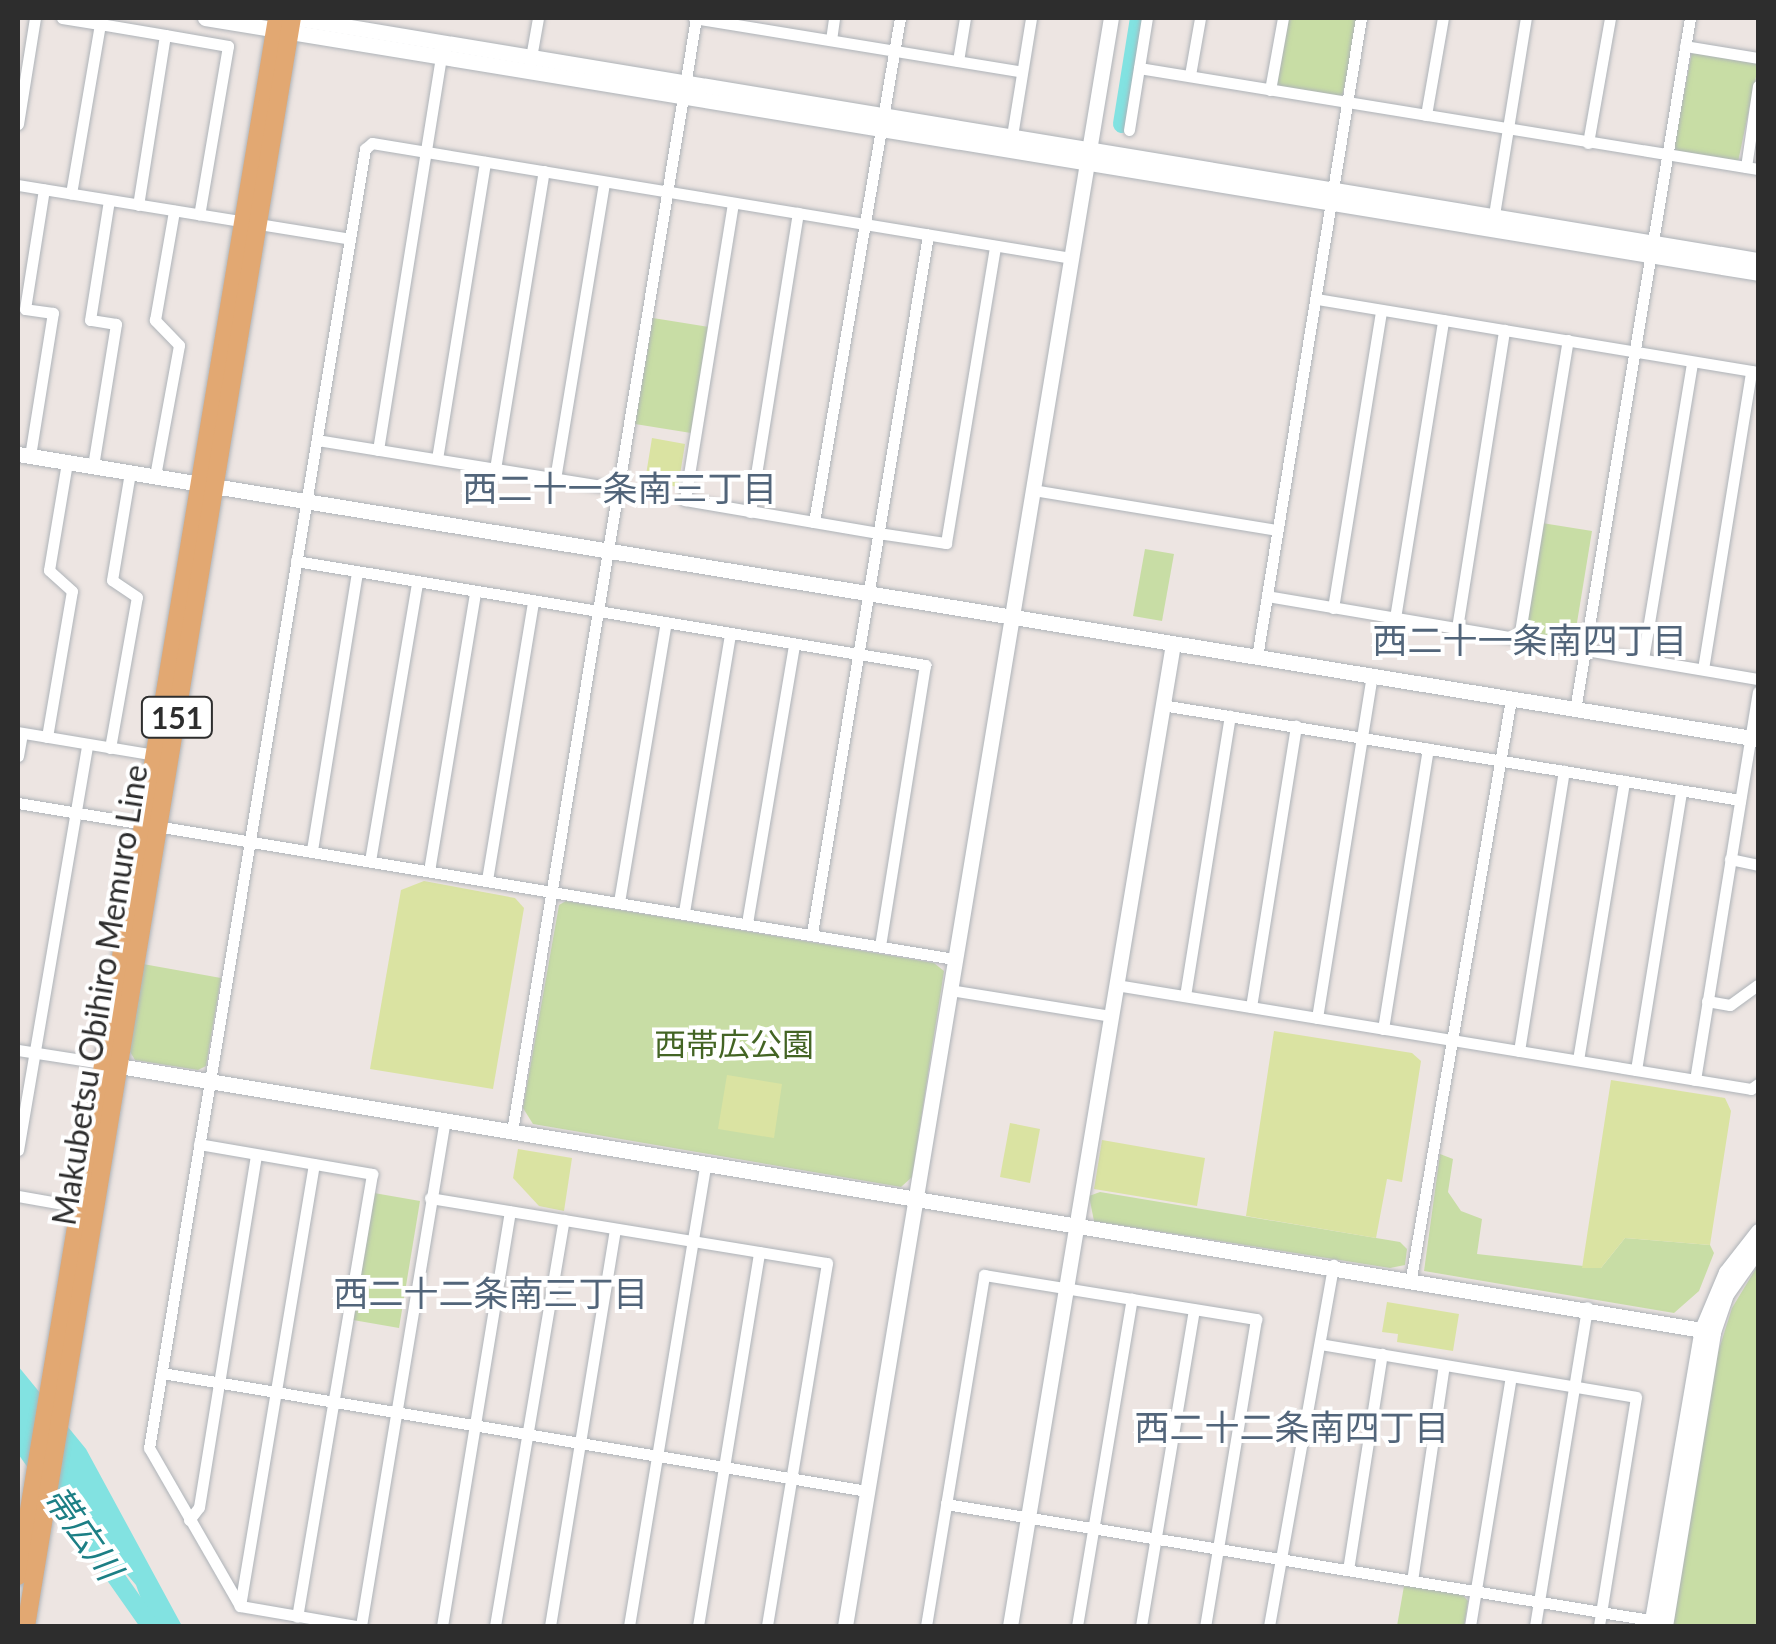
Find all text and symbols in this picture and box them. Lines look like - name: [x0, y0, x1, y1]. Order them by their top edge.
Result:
- district label: 西二十一条南三丁目: [463, 466, 777, 508]
- district label: 西二十一条南四丁目: [1373, 618, 1687, 660]
- road number: 151: [140, 692, 214, 742]
- street label: Makubetsu Obihiro Memuro Line: [45, 762, 155, 1228]
- park label: 西帯広公園: [654, 1025, 814, 1063]
- district label: 西二十二条南三丁目: [334, 1271, 648, 1313]
- district label: 西二十二条南四丁目: [1135, 1405, 1449, 1447]
- water label: 帯広川: [37, 1477, 131, 1587]

